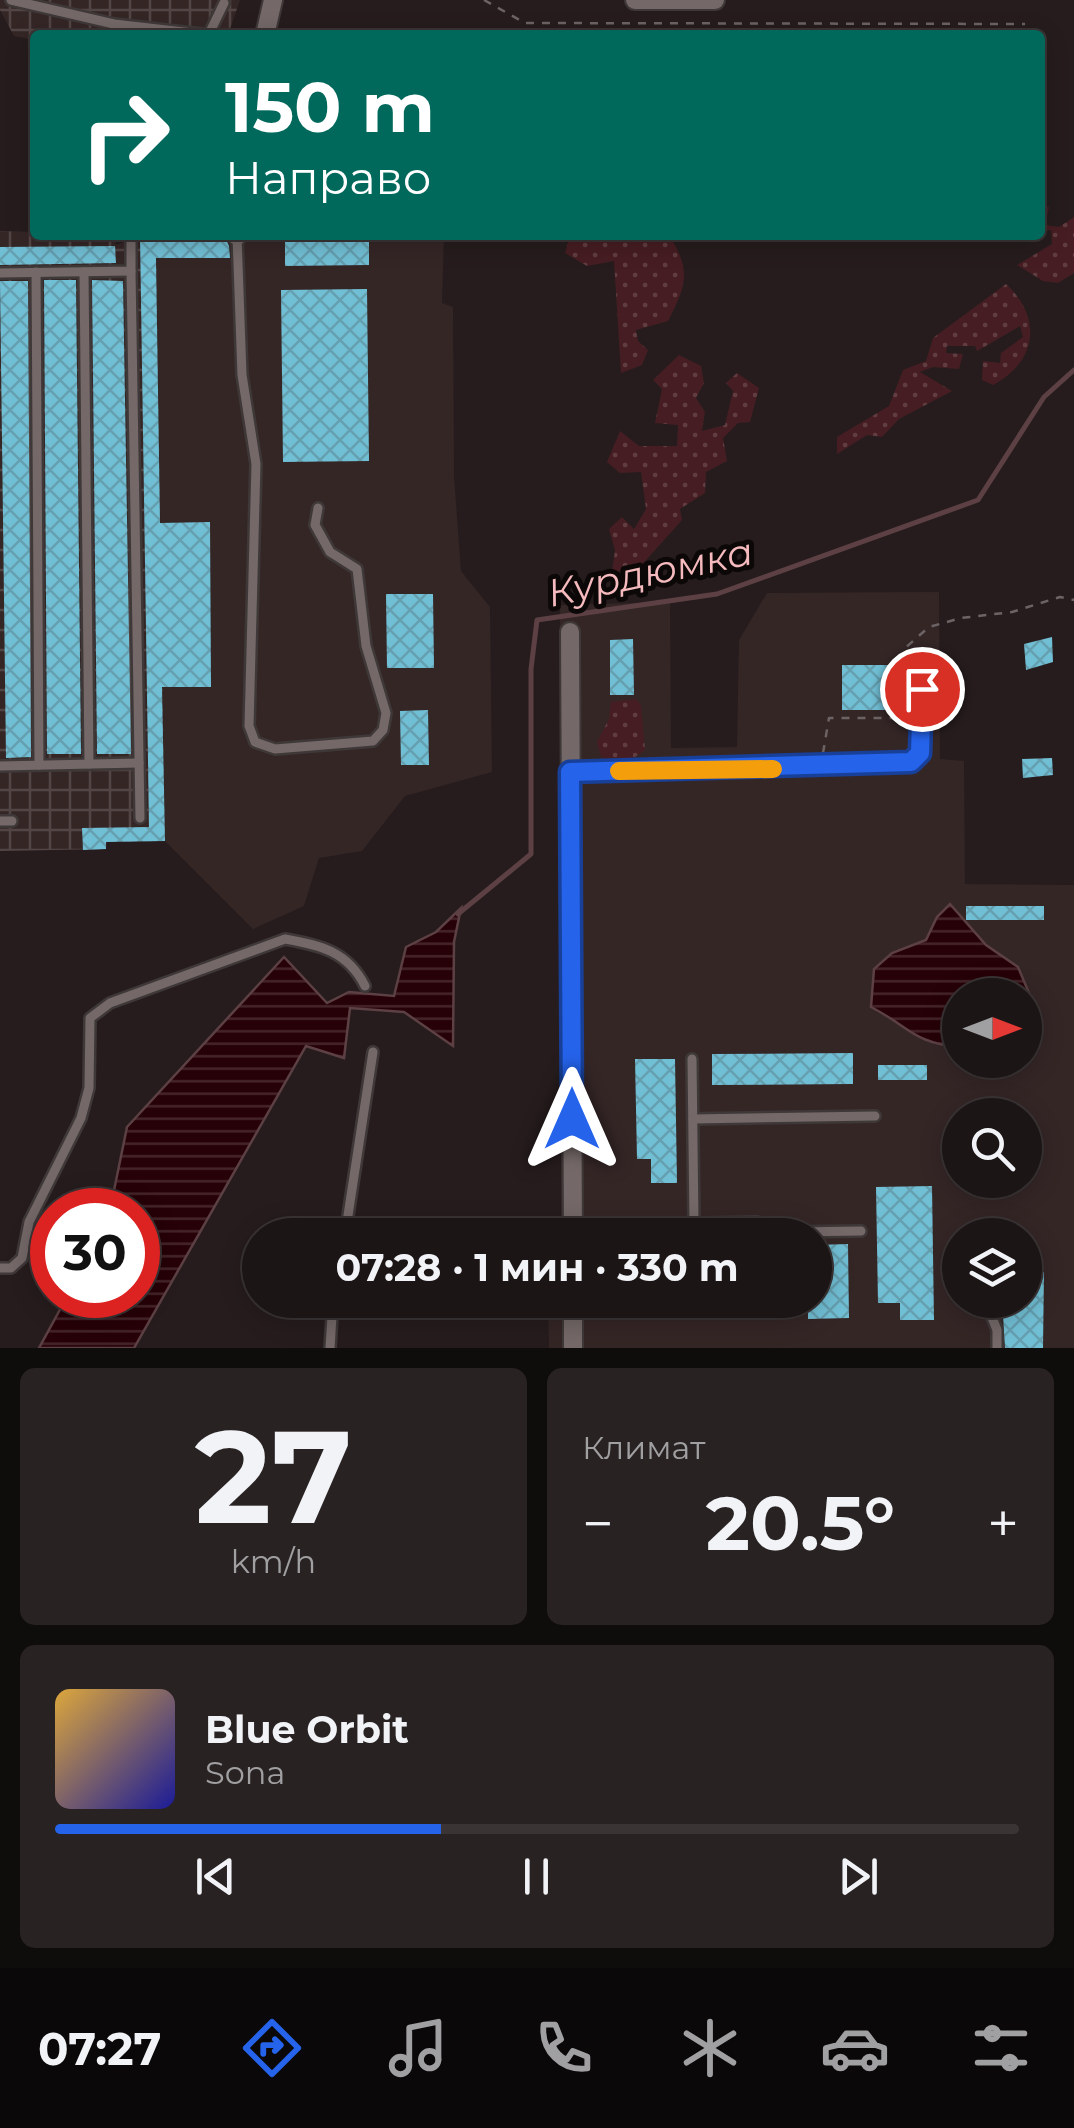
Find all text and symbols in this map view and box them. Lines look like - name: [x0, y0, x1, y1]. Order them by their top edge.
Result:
- text: 150 m: [225, 64, 435, 150]
- icon: right: [60, 70, 190, 200]
- text: Направо: [225, 150, 431, 205]
- water label: Курдюмка: [543, 527, 757, 617]
- pin: [880, 647, 965, 732]
- icon: arrive: [895, 662, 950, 717]
- north arrow: [942, 978, 1042, 1078]
- map controls: [942, 978, 1042, 1318]
- position arrow: [520, 1067, 624, 1171]
- button: search: [942, 1098, 1042, 1198]
- speed limit sign: 30: [30, 1188, 160, 1318]
- button: layers: [942, 1218, 1042, 1318]
- text: 07:28 · 1 мин · 330 m: [335, 1244, 739, 1291]
- text: 27: [195, 1397, 352, 1556]
- text: Климат: [582, 1428, 705, 1467]
- text: 20.5°: [706, 1477, 895, 1569]
- text: −: [582, 1490, 614, 1557]
- text: +: [987, 1490, 1019, 1557]
- text: km/h: [231, 1542, 316, 1581]
- text: Blue Orbit: [205, 1706, 409, 1753]
- text: Sona: [205, 1753, 285, 1792]
- icon: previous: [188, 1849, 243, 1904]
- icon: pause: [509, 1849, 564, 1904]
- icon: next: [831, 1849, 886, 1904]
- icon: directions: [237, 2013, 307, 2083]
- icon: music: [383, 2013, 453, 2083]
- icon: phone: [529, 2013, 599, 2083]
- icon: climate: [675, 2013, 745, 2083]
- icon: car: [820, 2013, 890, 2083]
- icon: filters: [966, 2013, 1036, 2083]
- text: 07:27: [38, 2021, 162, 2076]

